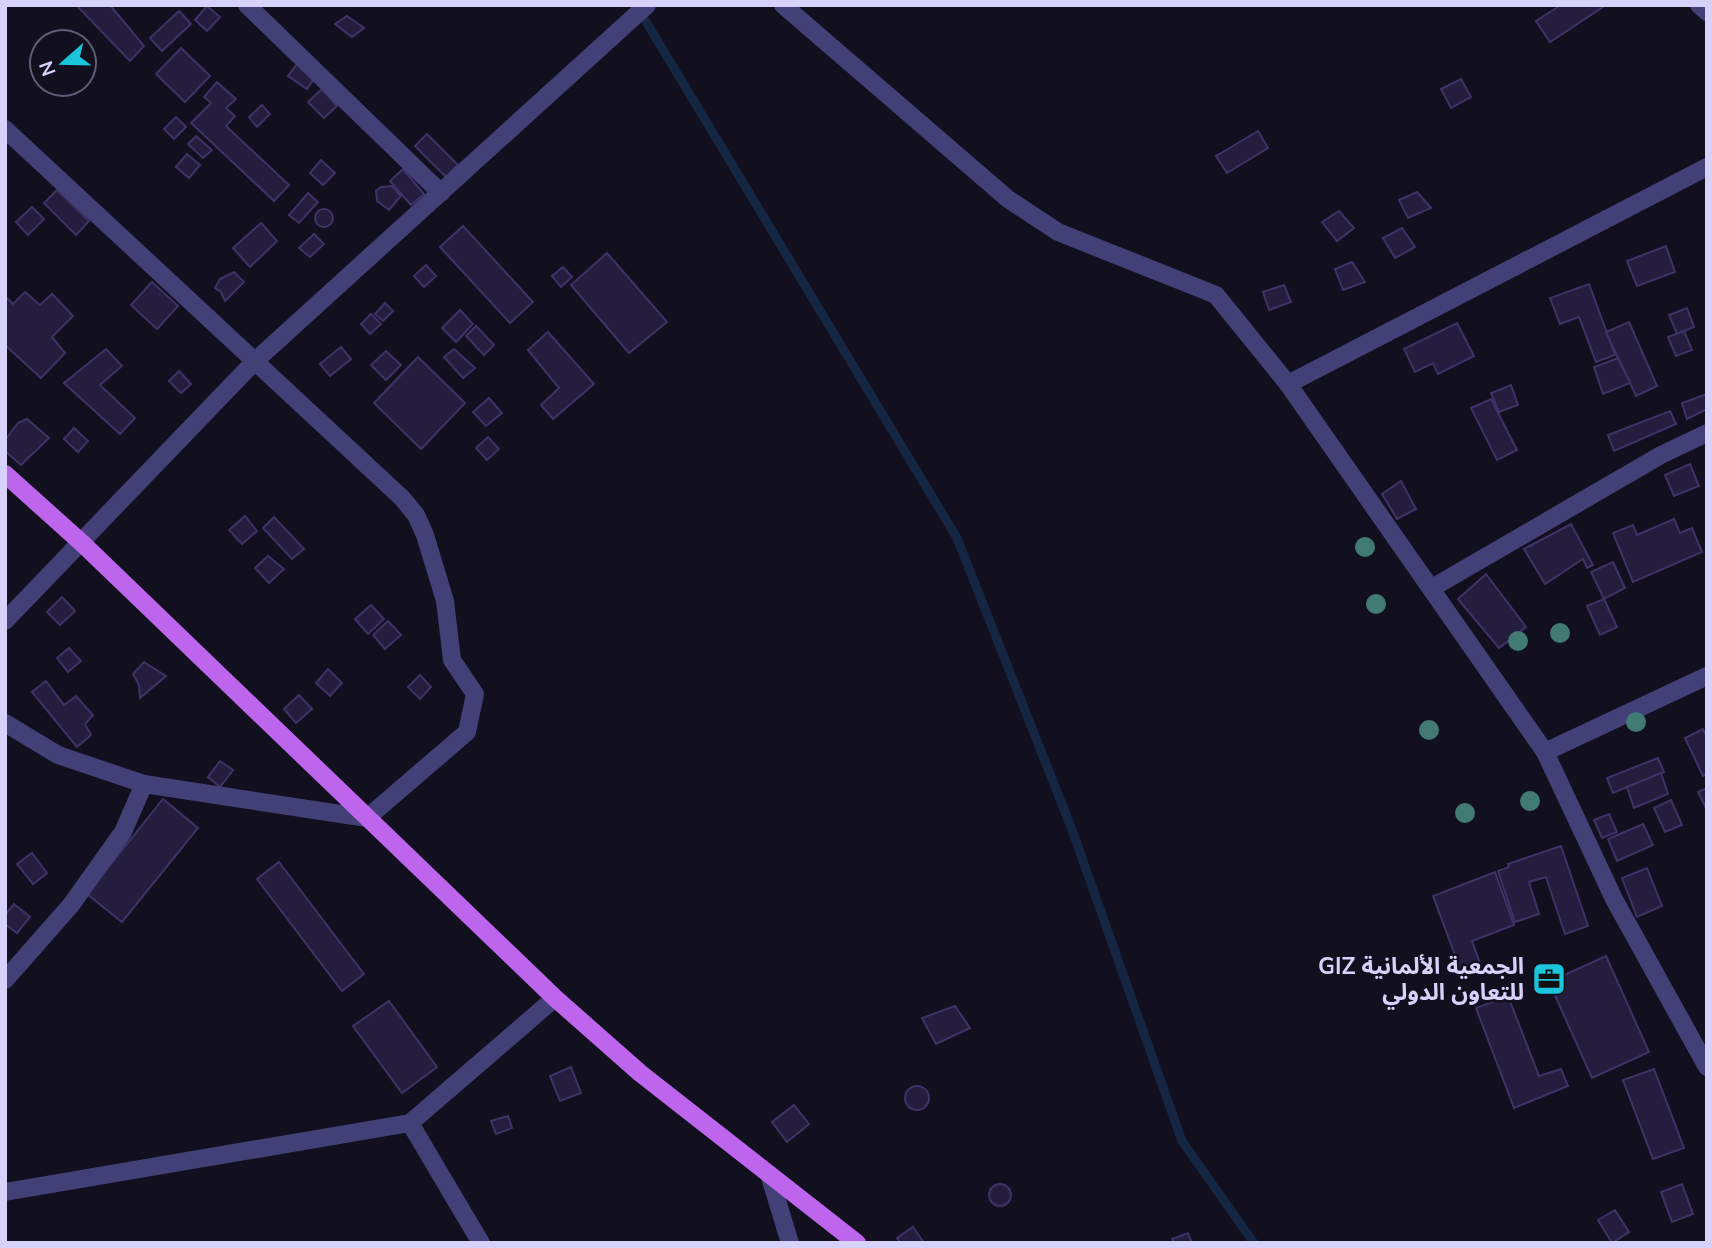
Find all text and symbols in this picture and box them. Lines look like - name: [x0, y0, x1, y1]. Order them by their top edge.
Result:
- north arrow: [28, 28, 98, 98]
- text: N: [33, 57, 63, 80]
- place label: GIZ الجمعية الألمانية للتعاون الدولي: [1318, 951, 1524, 1010]
- office icon: GIZ الجمعية الألمانية للتعاون الدولي: [1530, 960, 1568, 998]

